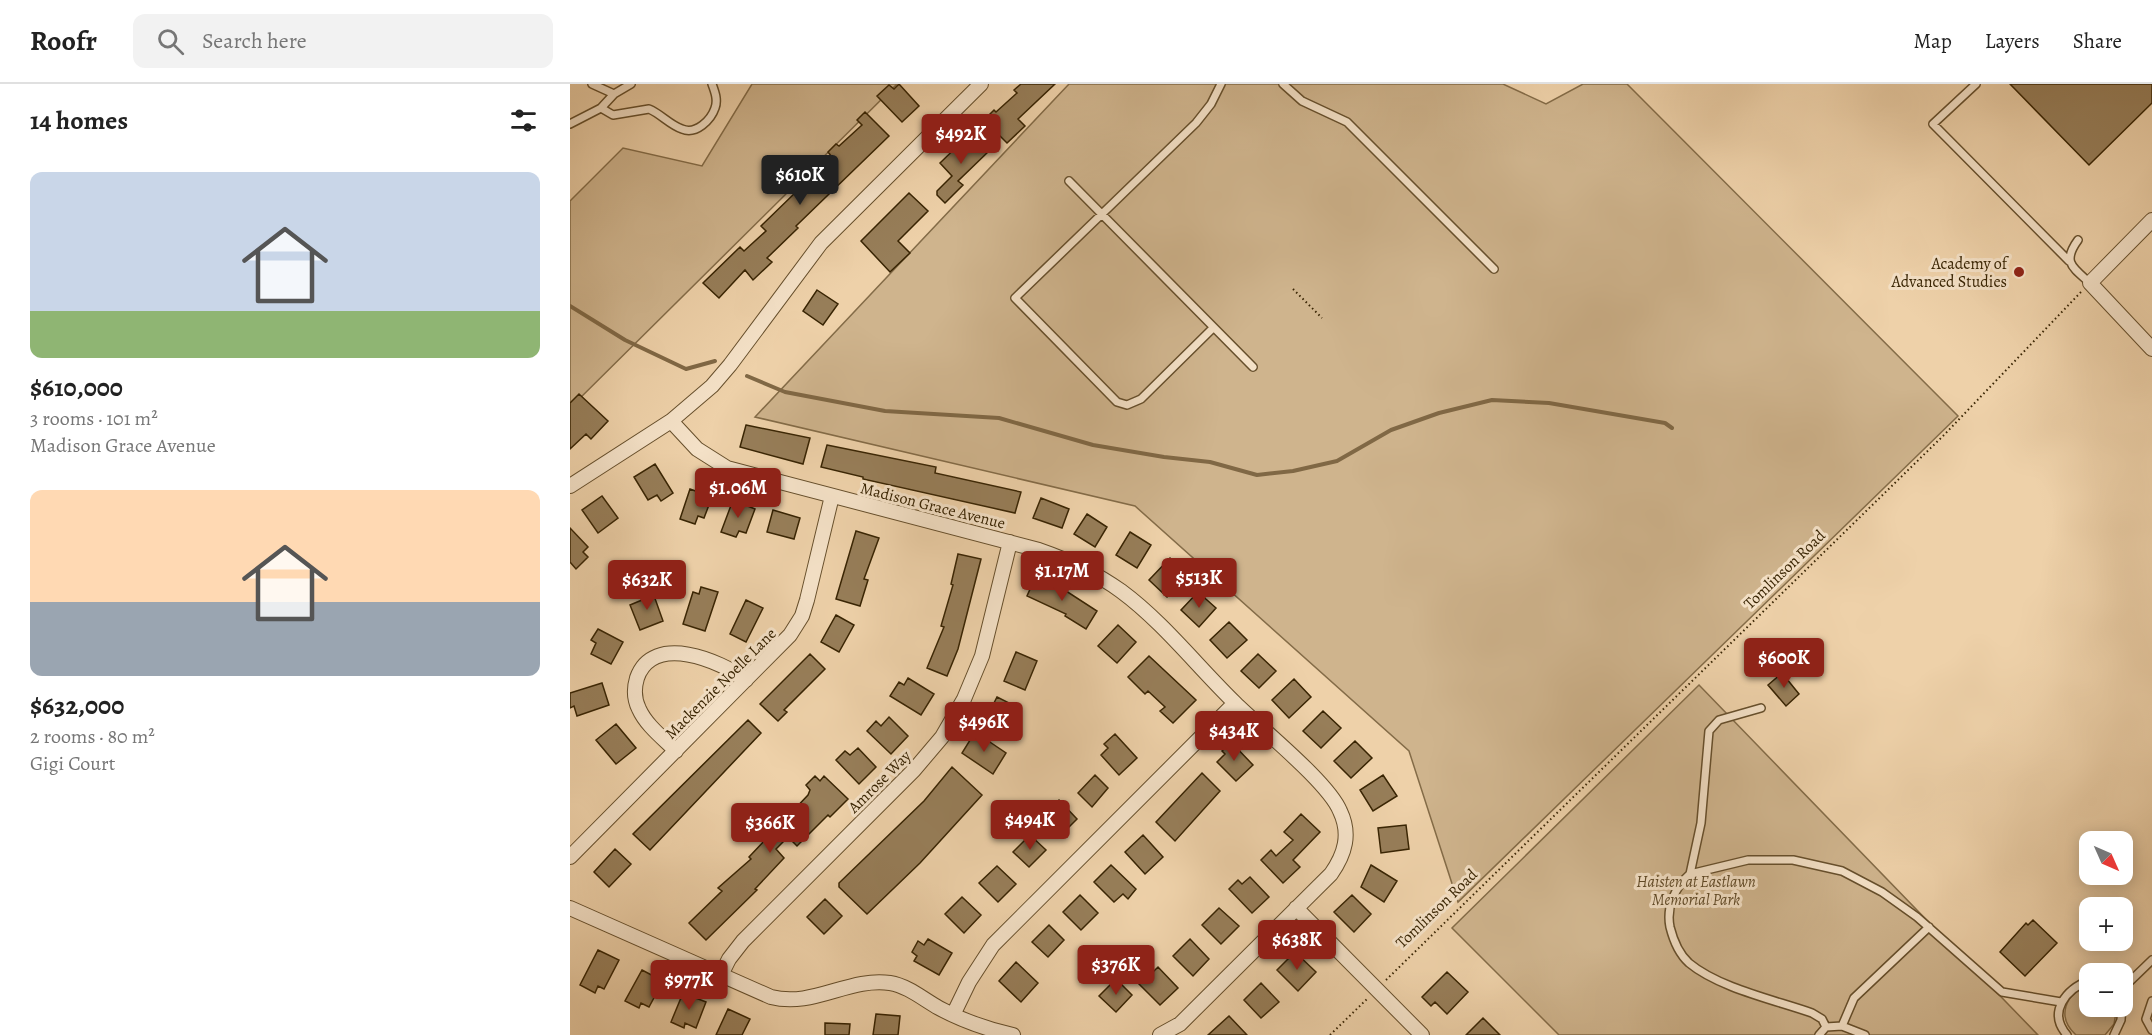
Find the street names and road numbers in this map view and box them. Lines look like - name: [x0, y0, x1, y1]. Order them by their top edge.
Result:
- street label: Madison Grace Avenue: [858, 477, 1008, 535]
- street label: Tomlinson Road: [1739, 525, 1831, 614]
- street label: Mackenzie Noelle Lane: [660, 623, 781, 744]
- street label: Amrose Way: [843, 745, 917, 819]
- street label: Tomlinson Road: [1391, 864, 1483, 953]

